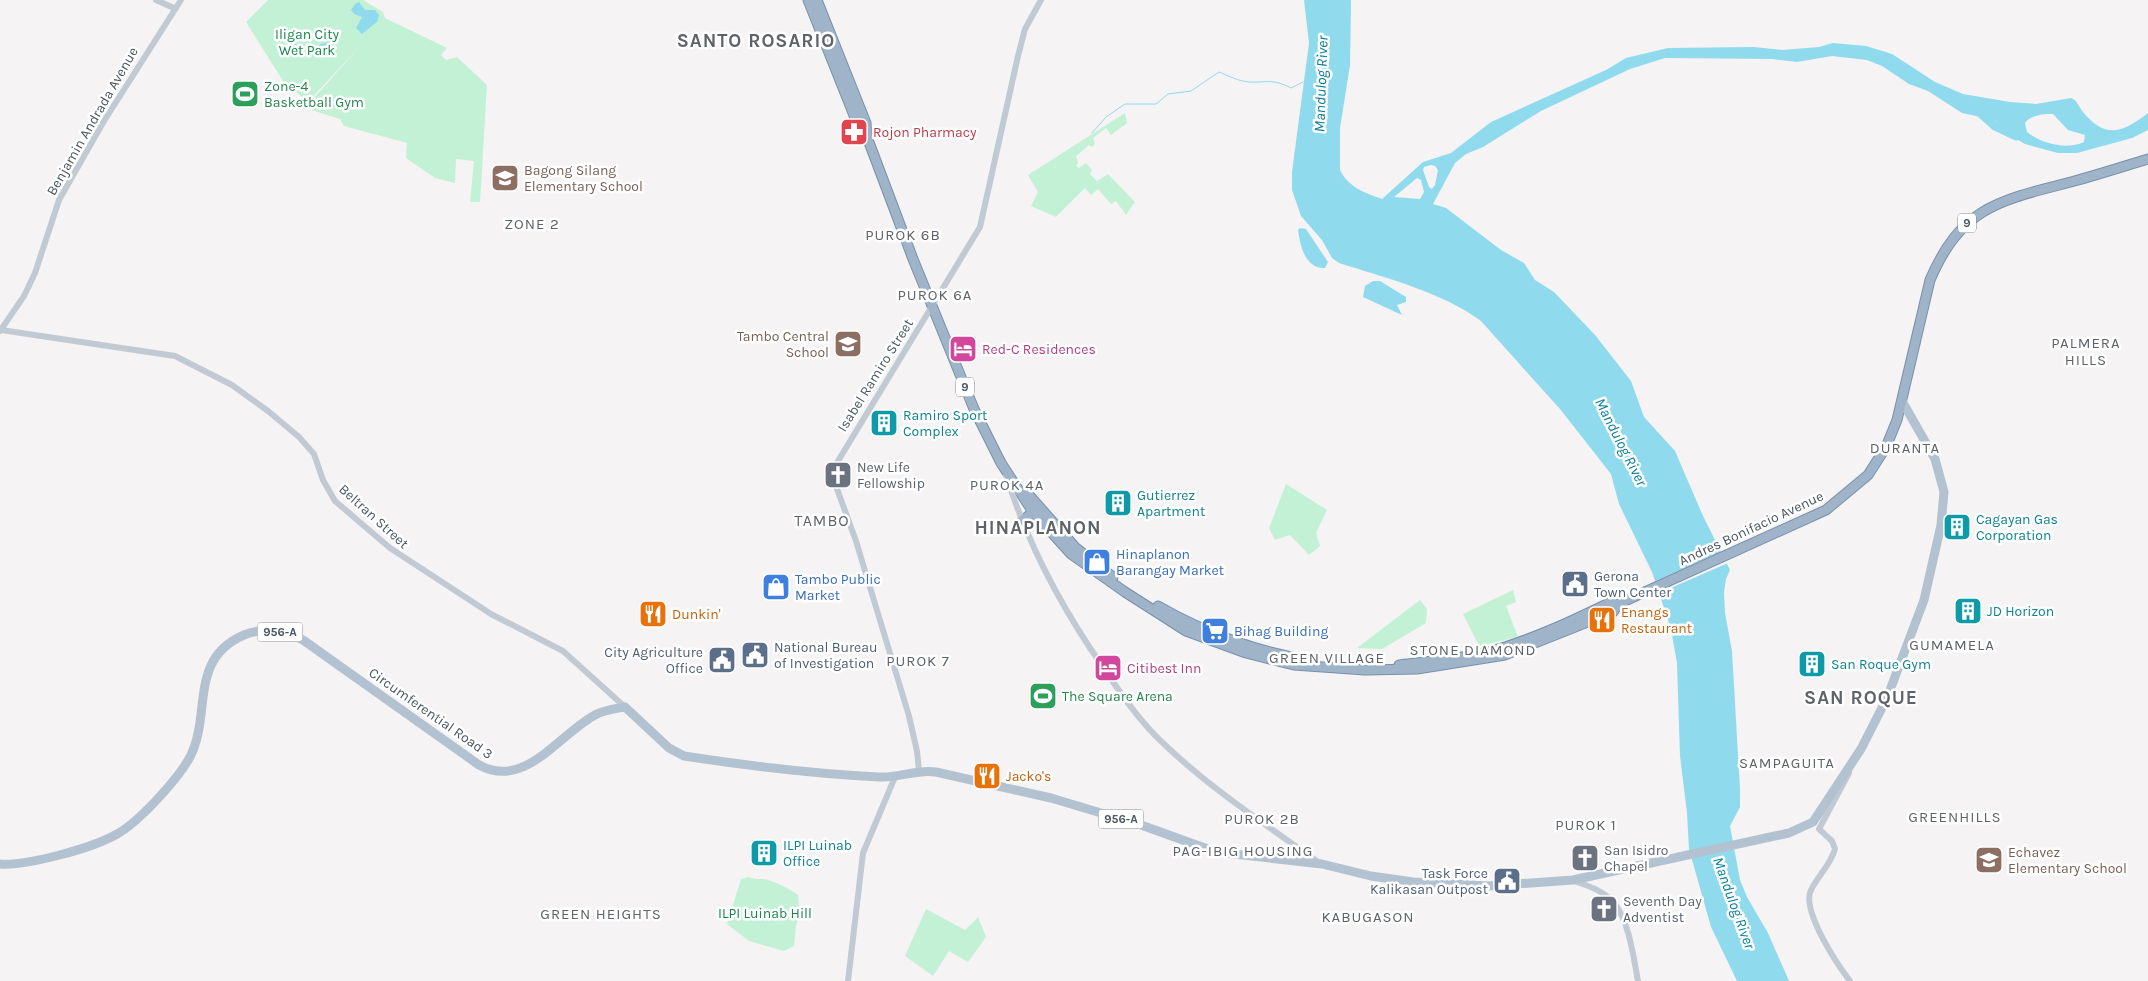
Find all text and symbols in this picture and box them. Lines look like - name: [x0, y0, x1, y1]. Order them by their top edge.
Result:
- park label: Iligan City Wet Park: [275, 26, 339, 59]
- district label: SANTO ROSARIO: [677, 30, 835, 52]
- water label: Mandulog River: [1310, 35, 1332, 133]
- street label: Benjamin Andrada Avenue: [43, 44, 142, 198]
- place label: Zone-4 Basketball Gym: [264, 78, 364, 111]
- sports icon: Zone-4 Basketball Gym: [230, 79, 260, 109]
- pharmacy icon: Rojon Pharmacy: [839, 117, 869, 147]
- place label: Rojon Pharmacy: [873, 124, 977, 141]
- place label: Bagong Silang Elementary School: [524, 162, 643, 195]
- school or university icon: Bagong Silang Elementary School: [490, 163, 520, 193]
- road number: 9: [1958, 214, 1976, 232]
- district label: ZONE 2: [504, 215, 560, 233]
- district label: PUROK 6B: [865, 226, 941, 244]
- district label: PUROK 6A: [898, 286, 972, 304]
- street label: Isabel Ramiro Street: [834, 316, 917, 435]
- place label: Tambo Central School: [737, 328, 829, 361]
- school or university icon: Tambo Central School: [833, 329, 863, 359]
- hotel icon: Red-C Residences: [948, 334, 978, 364]
- district label: PALMERA HILLS: [2051, 334, 2121, 369]
- place label: Red-C Residences: [982, 341, 1096, 358]
- road number: 9: [956, 378, 974, 397]
- water label: Mandulog River: [1591, 395, 1651, 490]
- place label: Ramiro Sport Complex: [903, 407, 987, 440]
- building icon: Ramiro Sport Complex: [869, 408, 899, 438]
- district label: DURANTA: [1870, 439, 1940, 457]
- place label: New Life Fellowship: [857, 459, 925, 492]
- church icon: New Life Fellowship: [823, 460, 853, 490]
- district label: PUROK 4A: [970, 476, 1044, 494]
- street label: Beltran Street: [335, 481, 412, 552]
- place label: Gutierrez Apartment: [1137, 487, 1205, 520]
- street label: Andres Bonifacio Avenue: [1676, 487, 1826, 569]
- building icon: Gutierrez Apartment: [1103, 488, 1133, 518]
- district label: TAMBO: [794, 511, 850, 530]
- place label: Cagayan Gas Corporation: [1976, 511, 2058, 544]
- building icon: Cagayan Gas Corporation: [1942, 512, 1972, 542]
- district label: HINAPLANON: [974, 517, 1102, 539]
- place label: Hinaplanon Barangay Market: [1116, 546, 1224, 579]
- shop icon: Hinaplanon Barangay Market: [1082, 547, 1112, 577]
- place label: Gerona Town Center: [1594, 568, 1672, 601]
- public building icon: Gerona Town Center: [1560, 569, 1590, 599]
- place label: Tambo Public Market: [795, 571, 881, 604]
- shop icon: Tambo Public Market: [761, 572, 791, 602]
- building icon: JD Horizon: [1953, 596, 1983, 626]
- restaurant icon: Dunkin': [638, 599, 668, 629]
- place label: JD Horizon: [1987, 603, 2054, 620]
- place label: Enangs Restaurant: [1621, 604, 1692, 637]
- restaurant icon: Enangs Restaurant: [1587, 605, 1617, 635]
- place label: Dunkin': [672, 606, 721, 623]
- supermarket icon: Bihag Building: [1200, 616, 1230, 646]
- road number: 956-A: [258, 622, 302, 642]
- place label: Bihag Building: [1234, 623, 1328, 640]
- district label: GUMAMELA: [1909, 636, 1995, 654]
- place label: National Bureau of Investigation: [774, 639, 877, 672]
- public building icon: National Bureau of Investigation: [740, 640, 770, 670]
- district label: STONE DIAMOND: [1410, 641, 1536, 659]
- place label: City Agriculture Office: [604, 644, 703, 677]
- public building icon: City Agriculture Office: [707, 645, 737, 675]
- district label: GREEN VILLAGE: [1269, 649, 1385, 667]
- building icon: San Roque Gym: [1797, 649, 1827, 679]
- district label: PUROK 7: [886, 652, 950, 670]
- hotel icon: Citibest Inn: [1093, 653, 1123, 683]
- place label: San Roque Gym: [1831, 656, 1931, 673]
- place label: Citibest Inn: [1127, 660, 1201, 677]
- street label: Circumferential Road 3: [365, 664, 496, 763]
- sports icon: The Square Arena: [1028, 681, 1058, 711]
- district label: SAN ROQUE: [1804, 687, 1918, 709]
- place label: The Square Arena: [1062, 688, 1173, 705]
- district label: SAMPAGUITA: [1739, 754, 1835, 772]
- restaurant icon: Jacko's: [972, 761, 1002, 791]
- place label: Jacko's: [1006, 768, 1051, 785]
- district label: GREENHILLS: [1908, 808, 2002, 826]
- road number: 956-A: [1098, 810, 1144, 829]
- district label: PUROK 2B: [1224, 810, 1300, 828]
- district label: PUROK 1: [1555, 816, 1617, 834]
- place label: ILPI Luinab Office: [783, 837, 852, 870]
- building icon: ILPI Luinab Office: [749, 838, 779, 868]
- district label: PAG-IBIG HOUSING: [1173, 842, 1313, 860]
- place label: San Isidro Chapel: [1604, 842, 1668, 875]
- church icon: San Isidro Chapel: [1570, 843, 1600, 873]
- place label: Echavez Elementary School: [2008, 844, 2127, 877]
- school or university icon: Echavez Elementary School: [1974, 845, 2004, 875]
- water label: Mandulog River: [1709, 855, 1759, 952]
- place label: Task Force Kalikasan Outpost: [1370, 865, 1488, 898]
- public building icon: Task Force Kalikasan Outpost: [1492, 866, 1522, 896]
- place label: Seventh Day Adventist: [1623, 893, 1702, 926]
- church icon: Seventh Day Adventist: [1589, 894, 1619, 924]
- district label: GREEN HEIGHTS: [540, 905, 662, 923]
- park label: ILPI Luinab Hill: [718, 905, 812, 922]
- district label: KABUGASON: [1321, 908, 1415, 926]

